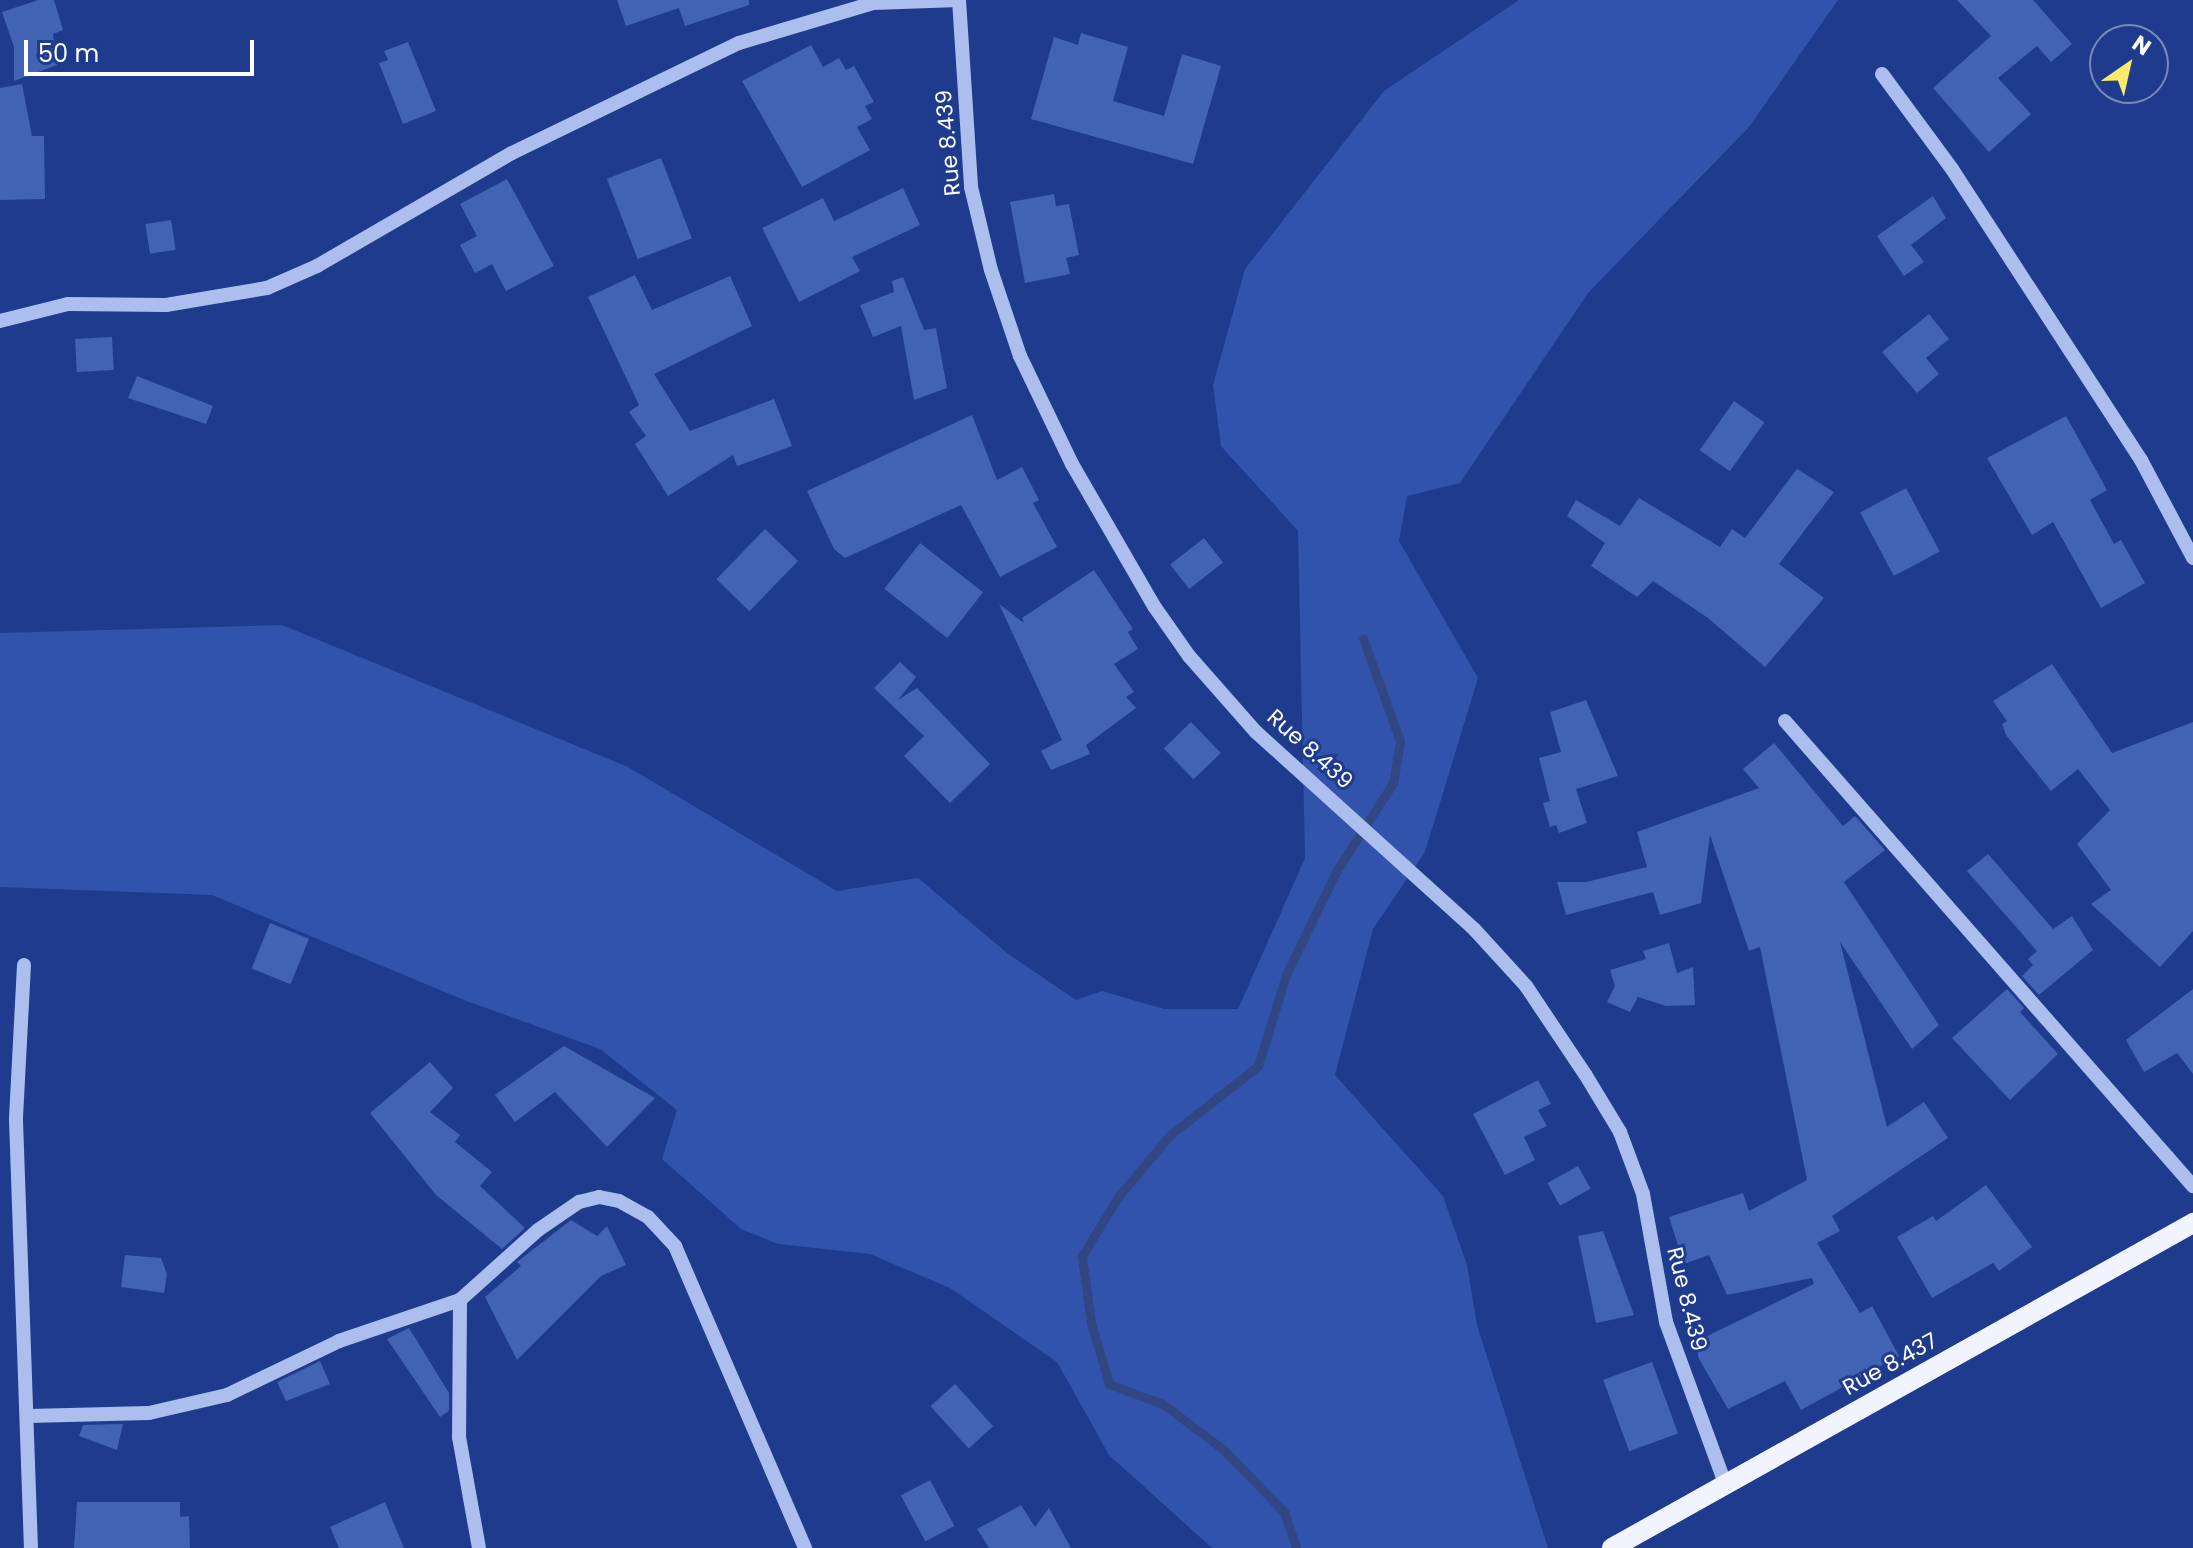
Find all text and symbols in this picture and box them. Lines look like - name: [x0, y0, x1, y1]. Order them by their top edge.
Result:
- scale bar: [28, 24, 258, 74]
- north arrow: [2089, 24, 2169, 104]
- text: N: [2126, 28, 2157, 63]
- text: 50 m: [38, 37, 99, 70]
- street label: Rue 8.439: [930, 89, 966, 197]
- street label: Rue 8.439: [1262, 704, 1358, 794]
- street label: Rue 8.439: [1661, 1244, 1713, 1354]
- street label: Rue 8.437: [1838, 1327, 1942, 1401]

